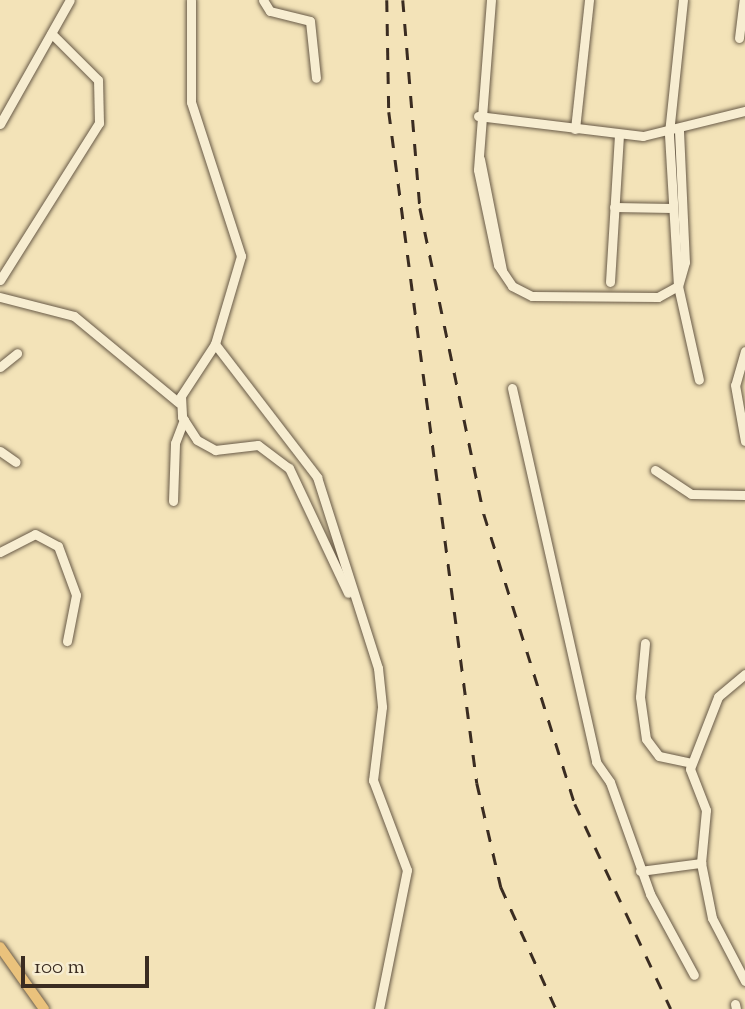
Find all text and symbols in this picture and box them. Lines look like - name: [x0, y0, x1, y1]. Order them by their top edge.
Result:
- scale bar: [24, 942, 152, 986]
- text: 100 m: [34, 953, 85, 983]

